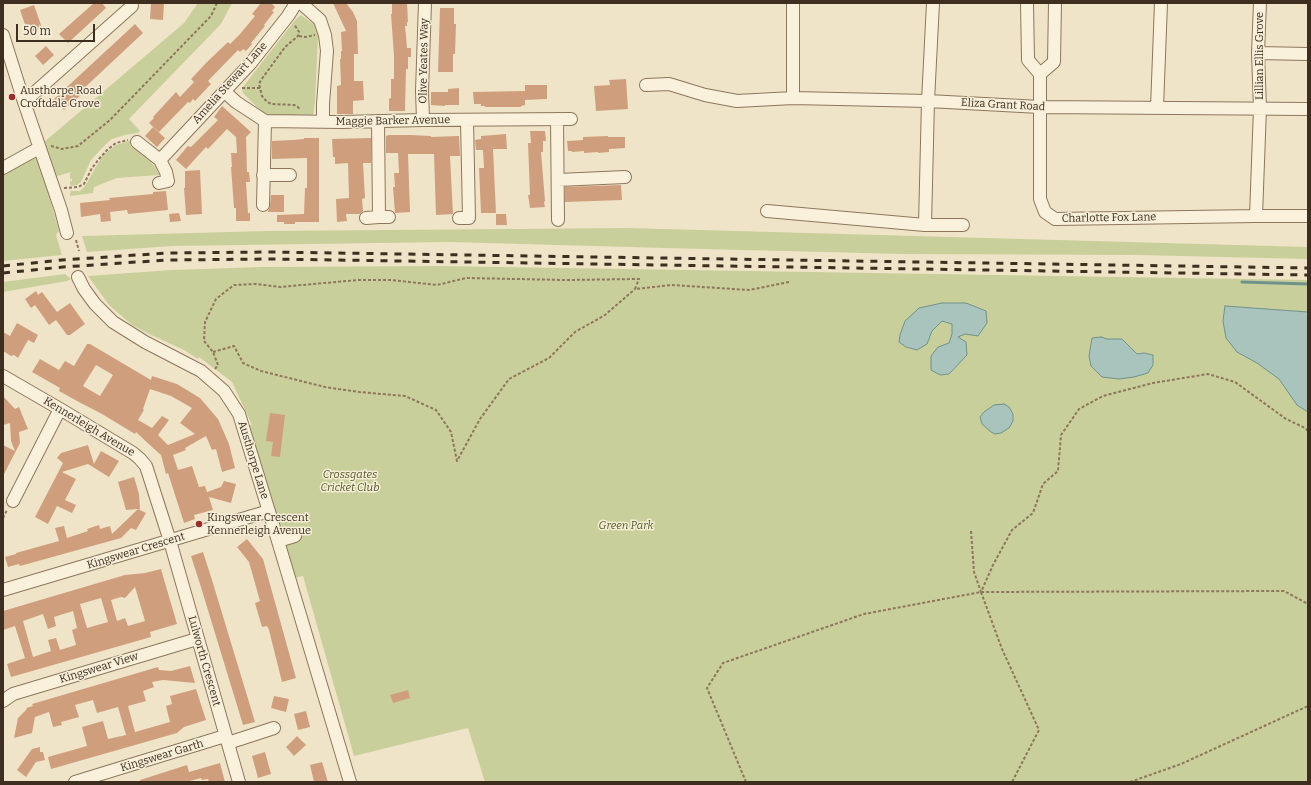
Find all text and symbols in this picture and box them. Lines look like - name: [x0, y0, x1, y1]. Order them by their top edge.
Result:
- street label: Lillian Ellis Grove: [1253, 12, 1267, 100]
- scale bar: [18, 16, 97, 42]
- street label: Olive Yeates Way: [417, 18, 431, 104]
- text: 50 m: [23, 24, 51, 38]
- street label: Amelia Stewart Lane: [190, 39, 270, 127]
- place label: Austhorpe Road Croftdale Grove: [20, 84, 102, 110]
- marker: Austhorpe Road Croftdale Grove: [7, 92, 17, 102]
- street label: Eliza Grant Road: [960, 96, 1046, 114]
- street label: Maggie Barker Avenue: [336, 113, 450, 129]
- street label: Charlotte Fox Lane: [1062, 211, 1156, 225]
- street label: Kennerleigh Avenue: [41, 395, 137, 459]
- street label: Austhorpe Lane: [235, 419, 271, 501]
- park label: Crossgates Cricket Club: [321, 468, 379, 494]
- place label: Kingswear Crescent Kennerleigh Avenue: [207, 511, 311, 537]
- marker: Kingswear Crescent Kennerleigh Avenue: [194, 519, 204, 529]
- park label: Green Park: [599, 519, 653, 533]
- street label: Kingswear Crescent: [85, 530, 187, 572]
- street label: Lulworth Crescent: [185, 614, 223, 708]
- street label: Kingswear View: [58, 650, 140, 686]
- street label: Kingswear Garth: [119, 737, 205, 775]

